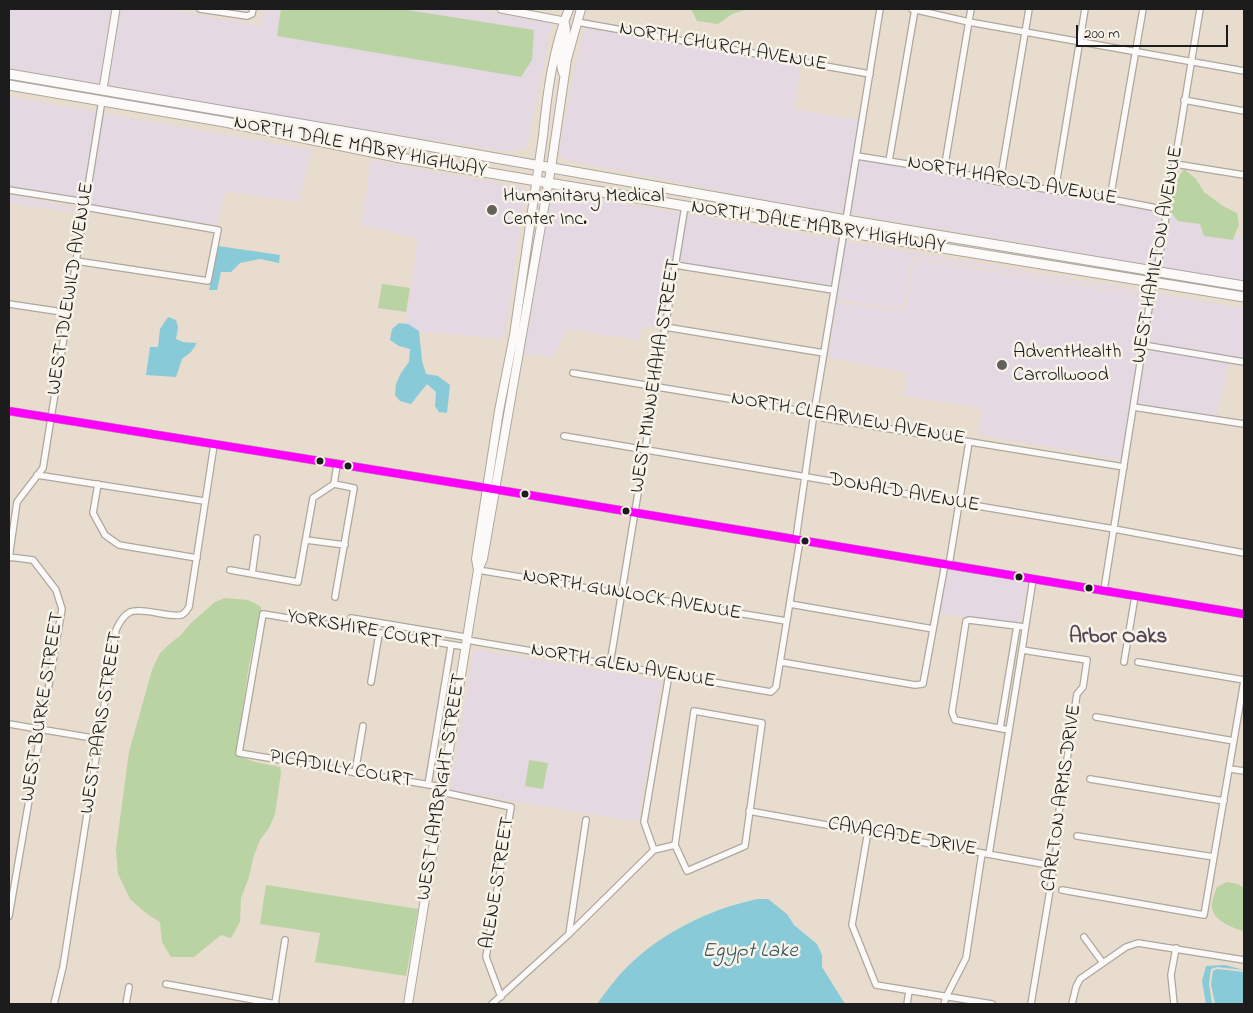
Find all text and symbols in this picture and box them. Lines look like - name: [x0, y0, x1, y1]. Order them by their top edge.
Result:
- scale bar: [1078, 15, 1230, 47]
- street label: NORTH CHURCH AVENUE: [617, 18, 829, 78]
- text: 200 m: [1084, 23, 1120, 45]
- street label: NORTH DALE MABRY HIGHWAY: [232, 112, 488, 184]
- street label: WEST HAMILTON AVENUE: [1128, 144, 1190, 366]
- street label: NORTH HAROLD AVENUE: [905, 152, 1119, 212]
- street label: WEST IDLEWILD AVENUE: [43, 181, 101, 397]
- place label: Humanitary Medical Center Inc.: [503, 186, 665, 233]
- street label: NORTH DALE MABRY HIGHWAY: [689, 196, 947, 260]
- marker: Humanitary Medical Center Inc.: [485, 203, 499, 217]
- street label: WEST MINNEHAHA STREET: [627, 257, 687, 495]
- place label: AdventHealth Carrollwood: [1013, 342, 1121, 389]
- marker: AdventHealth Carrollwood: [995, 358, 1009, 372]
- street label: NORTH CLEARVIEW AVENUE: [729, 388, 967, 452]
- unlabelled marker: [315, 456, 325, 466]
- unlabelled marker: [343, 461, 353, 471]
- street label: DONALD AVENUE: [827, 469, 981, 519]
- unlabelled marker: [520, 489, 530, 499]
- unlabelled marker: [621, 506, 631, 516]
- unlabelled marker: [800, 536, 810, 546]
- street label: NORTH GUNLOCK AVENUE: [521, 565, 743, 627]
- unlabelled marker: [1014, 572, 1024, 582]
- unlabelled marker: [1084, 583, 1094, 593]
- street label: YORKSHIRE COURT: [285, 606, 443, 656]
- street label: WEST BURKE STREET: [17, 610, 71, 804]
- district label: Arbor Oaks: [1069, 626, 1167, 652]
- street label: WEST PARIS STREET: [77, 630, 129, 816]
- street label: NORTH GLEN AVENUE: [529, 639, 717, 695]
- street label: WEST LAMBRIGHT STREET: [413, 672, 473, 902]
- street label: CARLTON ARMS DRIVE: [1038, 703, 1088, 893]
- street label: PICADILLY COURT: [267, 746, 415, 794]
- street label: CAVACADE DRIVE: [826, 813, 978, 863]
- street label: ALENE STREET: [477, 815, 521, 951]
- water label: Egypt Lake: [702, 940, 798, 966]

